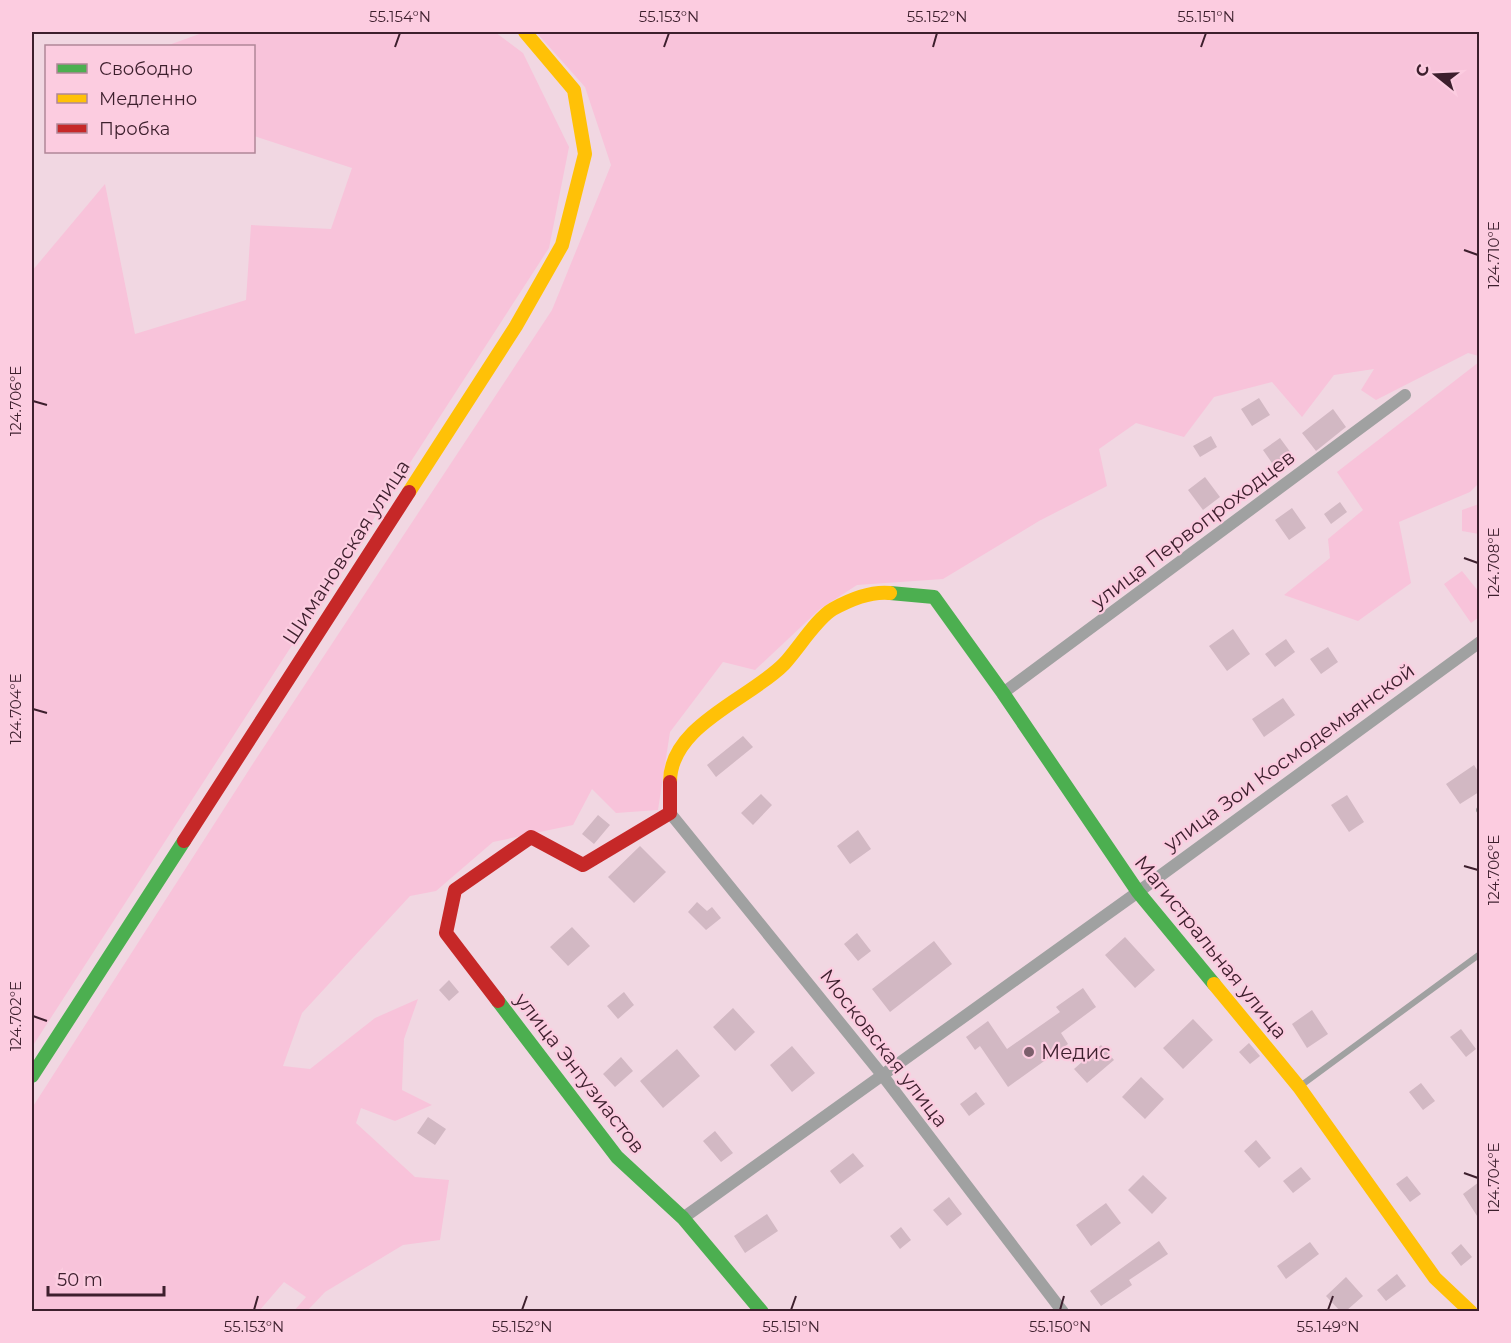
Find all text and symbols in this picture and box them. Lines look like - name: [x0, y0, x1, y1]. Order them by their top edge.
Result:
- text: 55.154°N: [369, 7, 431, 26]
- text: 55.153°N: [639, 7, 699, 26]
- text: 55.152°N: [907, 7, 967, 26]
- text: 55.151°N: [1177, 7, 1235, 26]
- legend: [45, 45, 255, 153]
- north arrow: [1406, 45, 1466, 105]
- text: Свободно: [99, 58, 193, 80]
- text: С: [1411, 62, 1433, 79]
- text: Медленно: [99, 88, 197, 110]
- text: Пробка: [99, 118, 170, 140]
- text: 124.710°E: [1484, 221, 1503, 289]
- text: 124.706°E: [6, 366, 25, 436]
- street label: улица Первопроходцев: [1086, 445, 1300, 614]
- street label: Шимановская улица: [277, 455, 415, 649]
- text: 124.708°E: [1484, 527, 1503, 599]
- street label: улица Зои Космодемьянской: [1158, 658, 1419, 857]
- text: 124.704°E: [6, 673, 25, 745]
- text: 124.706°E: [1484, 835, 1503, 905]
- street label: Магистральная улица: [1130, 851, 1292, 1043]
- street label: Московская улица: [815, 964, 953, 1132]
- text: 124.702°E: [6, 981, 25, 1051]
- street label: улица Энтузиастов: [509, 987, 650, 1158]
- place label: Медис: [1041, 1040, 1110, 1064]
- marker: Медис: [1022, 1045, 1036, 1059]
- text: 124.704°E: [1484, 1142, 1503, 1214]
- scale bar: [48, 1259, 164, 1297]
- text: 50 m: [57, 1269, 103, 1291]
- text: 55.153°N: [224, 1317, 284, 1336]
- text: 55.152°N: [492, 1317, 552, 1336]
- text: 55.151°N: [762, 1317, 820, 1336]
- text: 55.150°N: [1029, 1317, 1091, 1336]
- text: 55.149°N: [1297, 1317, 1359, 1336]

